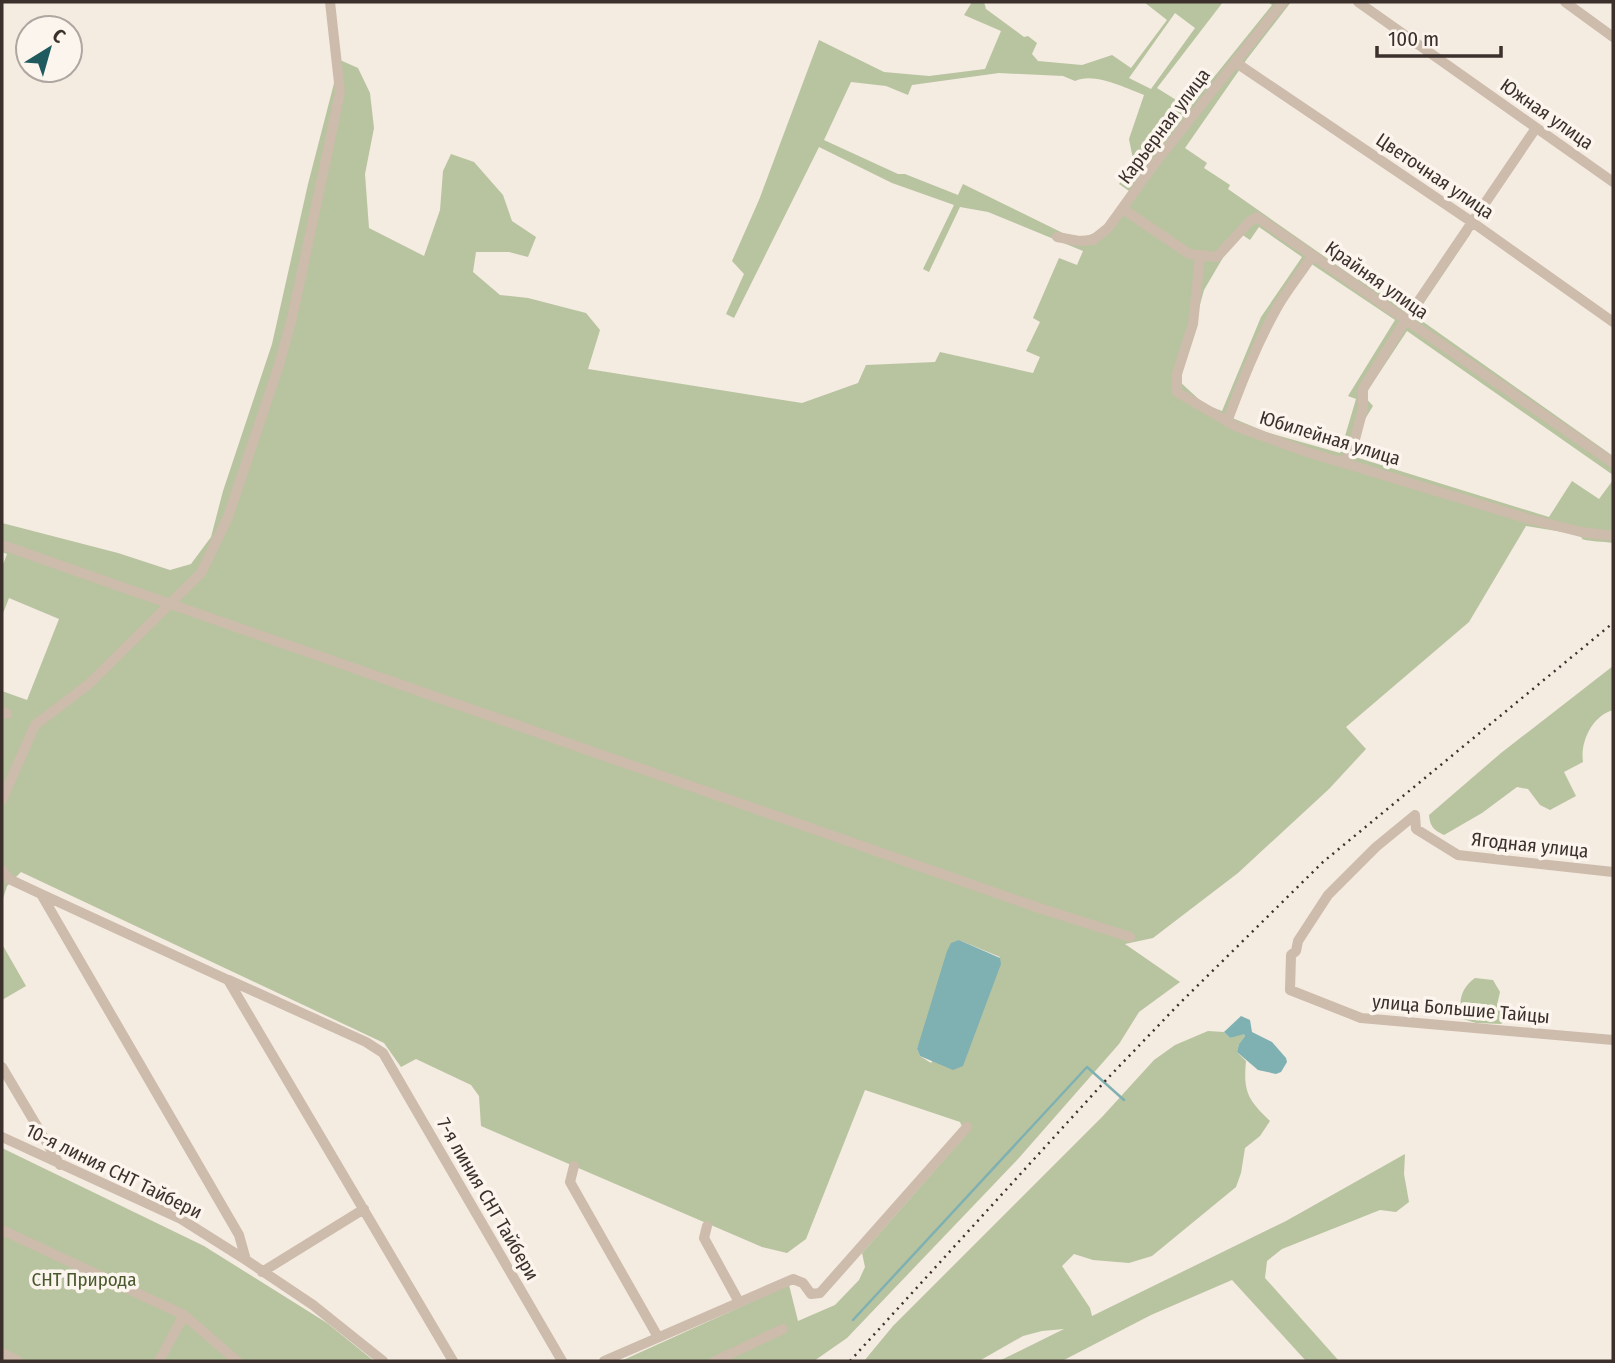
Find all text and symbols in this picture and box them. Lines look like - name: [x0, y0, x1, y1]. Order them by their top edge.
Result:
- north arrow: [14, 14, 84, 84]
- scale bar: [1377, 14, 1501, 58]
- text: С: [48, 24, 70, 48]
- text: 100 m: [1388, 26, 1439, 52]
- street label: Карьерная улица: [1113, 64, 1215, 188]
- street label: Южная улица: [1496, 73, 1598, 155]
- street label: Цветочная улица: [1372, 128, 1498, 224]
- street label: Крайняя улица: [1321, 236, 1433, 324]
- street label: Юбилейная улица: [1257, 406, 1403, 470]
- street label: Ягодная улица: [1470, 827, 1590, 863]
- street label: улица Большие Тайцы: [1371, 990, 1551, 1028]
- street label: 7-я линия СНТ Тайбери: [432, 1114, 544, 1284]
- street label: 10-я линия СНТ Тайбери: [22, 1118, 206, 1224]
- park label: СНТ Природа: [32, 1268, 137, 1291]

